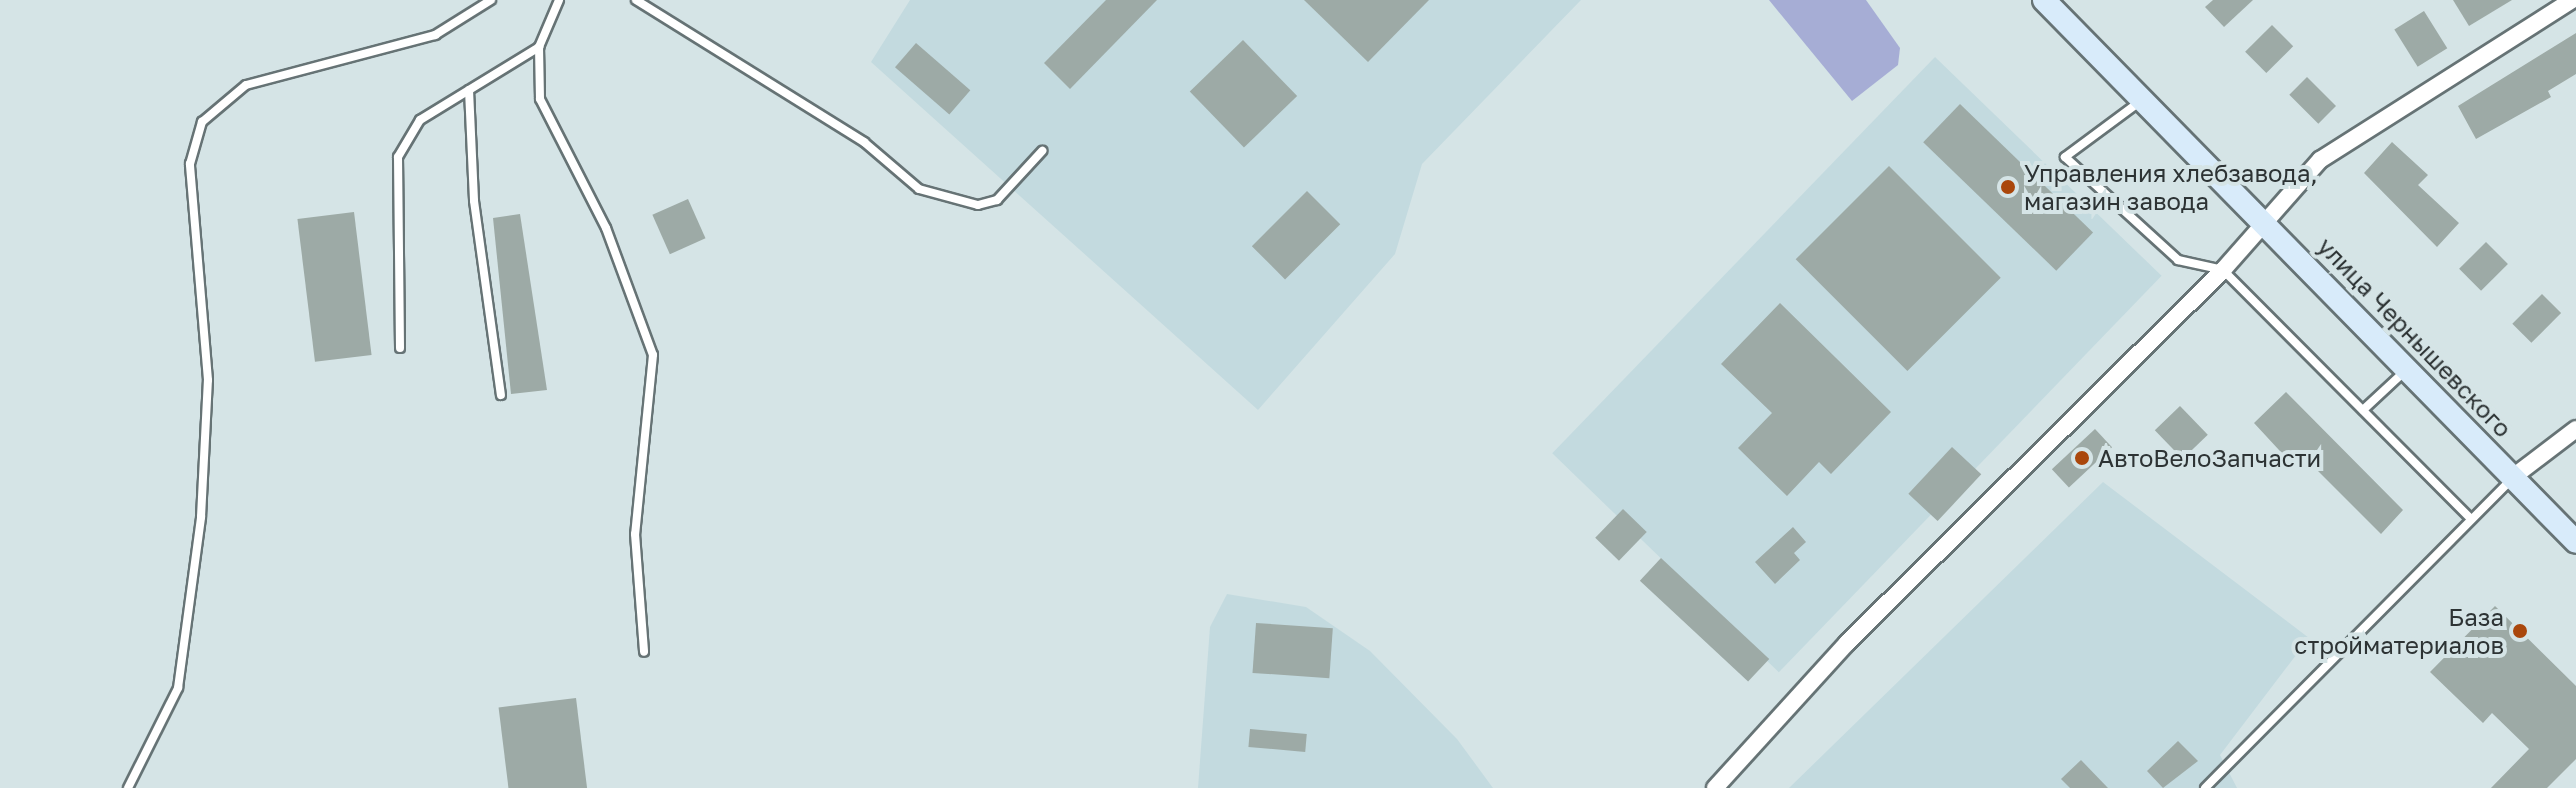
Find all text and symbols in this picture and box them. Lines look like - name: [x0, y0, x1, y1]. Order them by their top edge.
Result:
- place label: Управления хлебзавода, магазин завода: [2024, 159, 2318, 215]
- marker: Управления хлебзавода, магазин завода: [1999, 178, 2017, 196]
- street label: улица Чернышевского: [2312, 231, 2518, 443]
- place label: АвтоВелоЗапчасти: [2098, 444, 2321, 472]
- marker: АвтоВелоЗапчасти: [2073, 449, 2091, 467]
- place label: База стройматериалов: [2294, 603, 2504, 659]
- marker: База стройматериалов: [2511, 622, 2529, 640]

